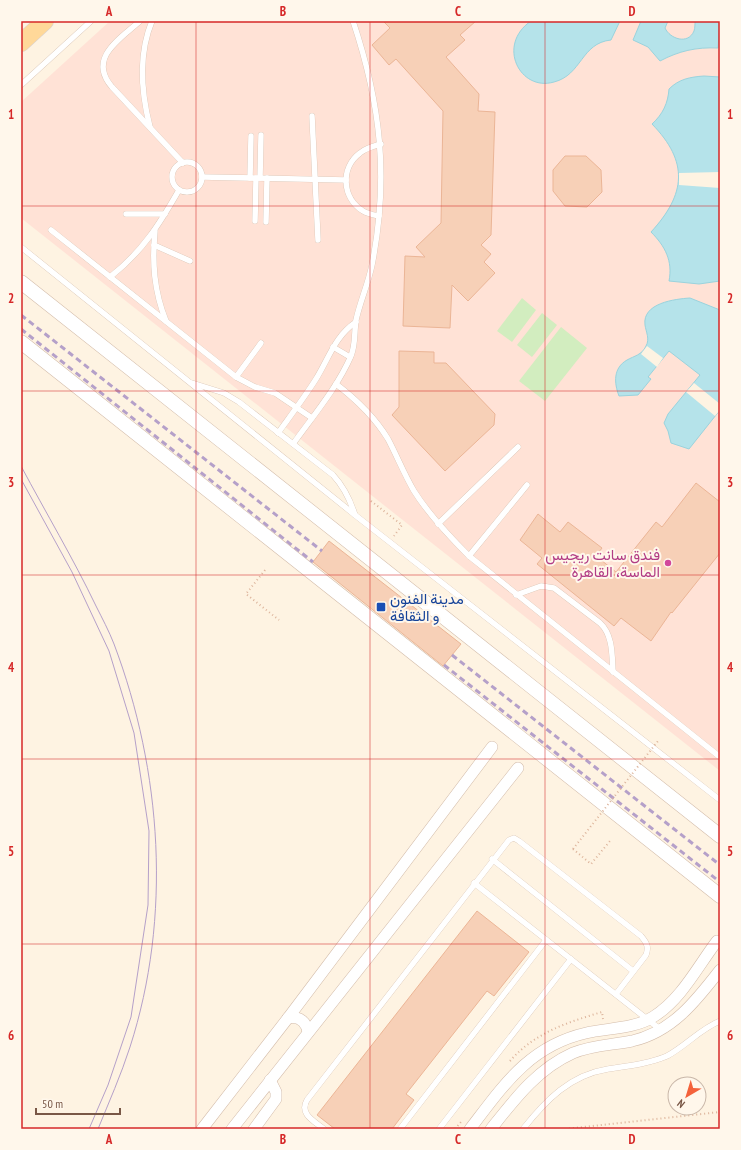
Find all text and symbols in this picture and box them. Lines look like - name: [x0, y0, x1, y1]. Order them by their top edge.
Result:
- text: A: [105, 3, 113, 20]
- text: B: [280, 3, 286, 20]
- text: C: [455, 3, 461, 20]
- text: D: [629, 3, 636, 20]
- text: 1: [8, 106, 14, 123]
- text: 1: [727, 106, 733, 123]
- text: 2: [8, 290, 14, 307]
- text: 2: [727, 290, 733, 307]
- text: 3: [8, 474, 14, 491]
- text: 3: [727, 474, 733, 491]
- place label: فندق سانت ريجيس الماسة، القاهرة: [545, 545, 660, 581]
- marker: فندق سانت ريجيس الماسة، القاهرة: [663, 558, 673, 568]
- place label: مدينة الفنون و الثقافة: [390, 589, 464, 625]
- marker: مدينة الفنون و الثقافة: [375, 601, 387, 613]
- text: 4: [8, 659, 15, 676]
- text: 4: [727, 659, 734, 676]
- text: 5: [8, 843, 14, 860]
- text: 5: [727, 843, 733, 860]
- text: 6: [8, 1027, 14, 1044]
- text: 6: [727, 1027, 733, 1044]
- north arrow: [667, 1076, 707, 1116]
- scale bar: [36, 1090, 120, 1116]
- text: 50 m: [42, 1096, 63, 1111]
- text: N: [674, 1097, 687, 1111]
- text: A: [105, 1131, 113, 1148]
- text: B: [280, 1131, 286, 1148]
- text: C: [455, 1131, 461, 1148]
- text: D: [629, 1131, 636, 1148]

